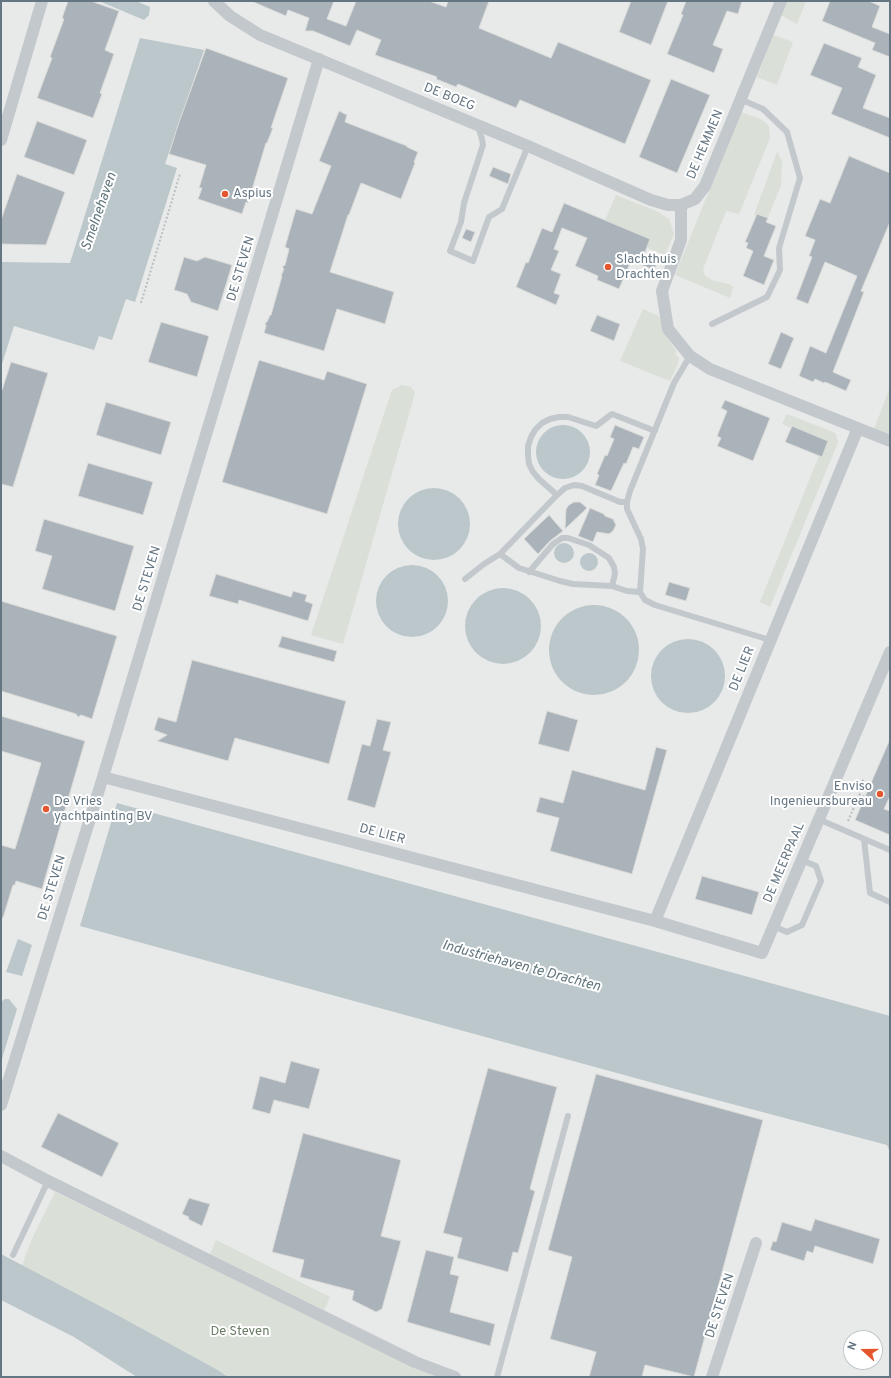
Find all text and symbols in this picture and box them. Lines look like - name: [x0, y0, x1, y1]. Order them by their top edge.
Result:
- street label: DE BOEG: [421, 81, 477, 115]
- street label: DE HEMMEN: [684, 108, 728, 182]
- water label: Smelnehaven: [79, 171, 121, 253]
- place label: Aspius: [233, 186, 272, 202]
- marker: Aspius: [220, 189, 230, 199]
- street label: DE STEVEN: [225, 234, 259, 304]
- place label: Slachthuis Drachten: [616, 252, 677, 283]
- marker: Slachthuis Drachten: [603, 262, 613, 272]
- street label: DE STEVEN: [131, 544, 165, 614]
- street label: DE LIER: [727, 644, 759, 694]
- place label: Enviso Ingenieursbureau: [770, 779, 872, 810]
- marker: Enviso Ingenieursbureau: [875, 789, 885, 799]
- place label: De Vries yachtpainting BV: [54, 794, 153, 825]
- marker: De Vries yachtpainting BV: [41, 804, 51, 814]
- street label: DE MEERPAAL: [761, 820, 809, 906]
- street label: DE LIER: [357, 821, 407, 849]
- street label: DE STEVEN: [36, 853, 70, 923]
- water label: Industriehaven te Drachten: [440, 938, 602, 996]
- street label: DE STEVEN: [703, 1272, 739, 1340]
- park label: De Steven: [211, 1324, 269, 1340]
- north arrow: [843, 1330, 883, 1370]
- text: N: [845, 1340, 861, 1352]

